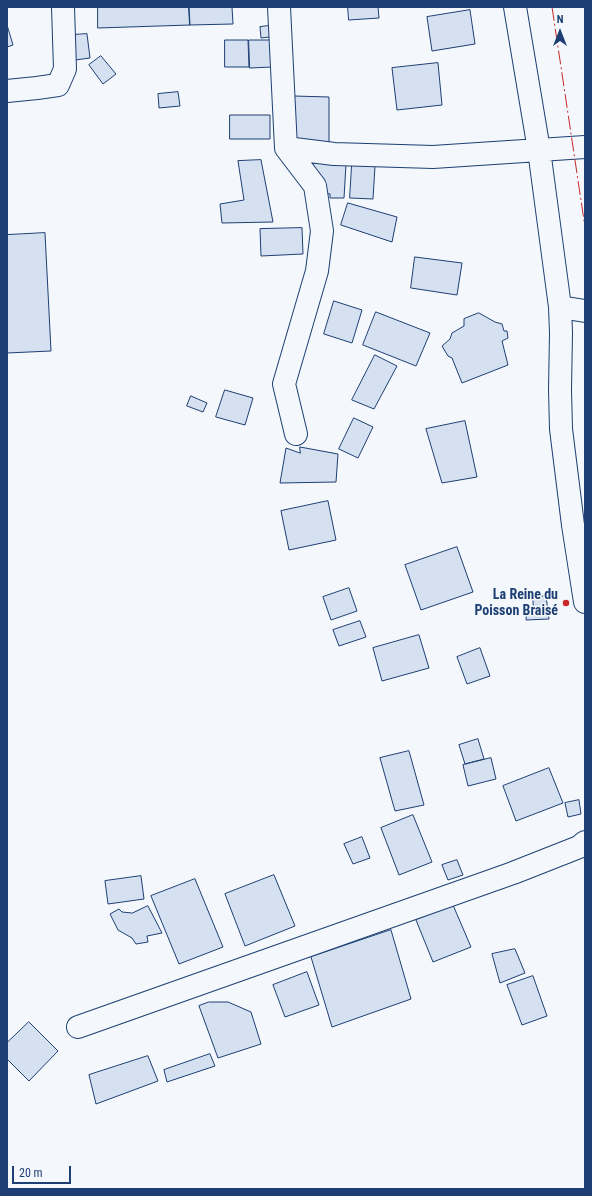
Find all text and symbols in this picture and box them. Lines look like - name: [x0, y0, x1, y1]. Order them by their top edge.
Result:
- north arrow: [540, 12, 580, 52]
- text: N: [557, 13, 563, 26]
- place label: La Reine du Poisson Braisé: [474, 587, 558, 620]
- marker: La Reine du Poisson Braisé: [561, 598, 571, 608]
- scale bar: [14, 1158, 73, 1184]
- text: 20 m: [19, 1166, 43, 1180]

